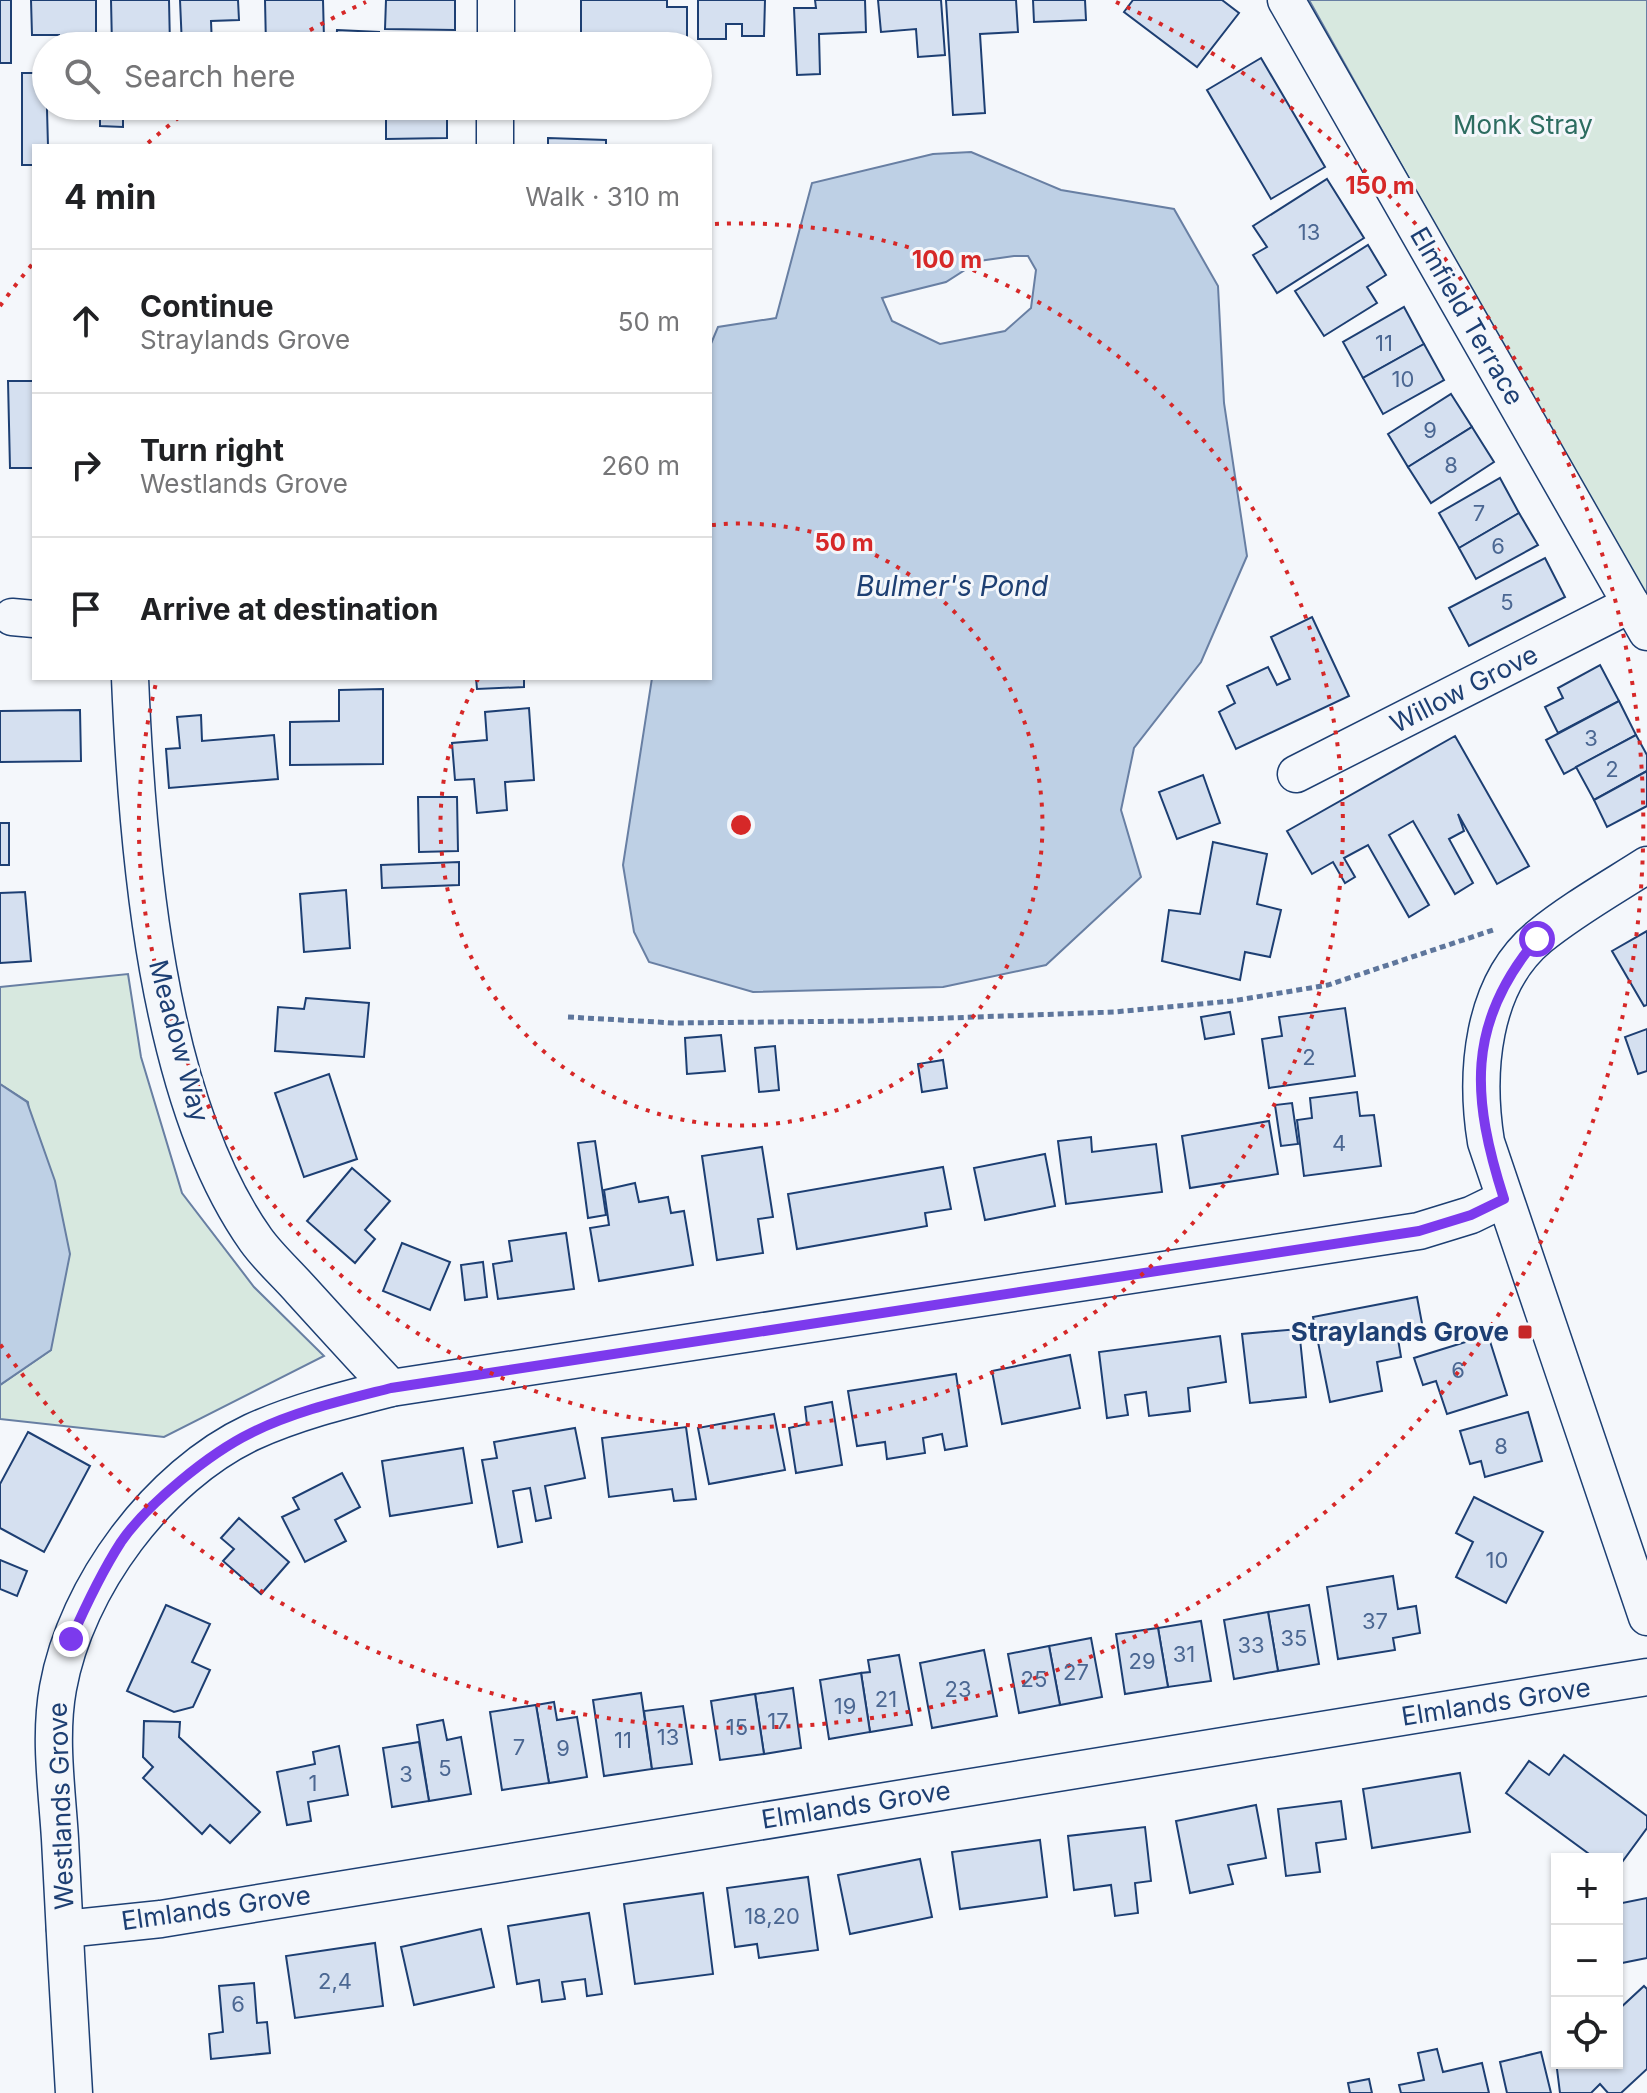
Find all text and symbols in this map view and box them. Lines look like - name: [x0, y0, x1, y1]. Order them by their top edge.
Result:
- search box: [32, 32, 712, 120]
- icon: search: [60, 54, 104, 98]
- text: Search here: [124, 58, 296, 94]
- park label: Monk Stray: [1453, 109, 1593, 140]
- text: 150 m: [1345, 171, 1415, 200]
- text: 4 min: [64, 176, 156, 217]
- text: Walk · 310 m: [525, 181, 680, 212]
- house number: 13: [1298, 219, 1320, 245]
- street label: Elmfield Terrace: [1404, 221, 1531, 410]
- text: 100 m: [912, 245, 982, 274]
- text: Continue: [140, 288, 274, 324]
- icon: ahead: [64, 299, 108, 343]
- text: 50 m: [618, 306, 680, 337]
- text: Straylands Grove: [140, 324, 350, 355]
- house number: 11: [1375, 330, 1393, 356]
- house number: 10: [1392, 366, 1414, 392]
- house number: 9: [1423, 417, 1437, 443]
- text: Turn right: [140, 432, 284, 468]
- icon: right: [64, 443, 108, 487]
- text: 260 m: [602, 450, 680, 481]
- house number: 8: [1444, 452, 1458, 478]
- text: Westlands Grove: [140, 468, 348, 499]
- house number: 7: [1473, 500, 1485, 526]
- text: 50 m: [814, 528, 874, 557]
- house number: 6: [1491, 533, 1505, 559]
- water label: Bulmer's Pond: [856, 569, 1049, 603]
- icon: arrive: [64, 587, 108, 631]
- house number: 5: [1500, 589, 1514, 615]
- text: Arrive at destination: [140, 591, 438, 627]
- street label: Willow Grove: [1385, 638, 1543, 739]
- house number: 3: [1584, 725, 1598, 751]
- house number: 2: [1605, 756, 1619, 782]
- centre of rings: [727, 811, 755, 839]
- route start: [1519, 921, 1555, 957]
- street label: Meadow Way: [143, 957, 216, 1125]
- house number: 2: [1302, 1044, 1316, 1070]
- house number: 4: [1332, 1130, 1346, 1156]
- place label: Straylands Grove: [1291, 1316, 1509, 1347]
- marker: Straylands Grove: [1516, 1323, 1534, 1341]
- house number: 6: [1451, 1357, 1465, 1383]
- house number: 8: [1494, 1433, 1508, 1459]
- house number: 10: [1486, 1547, 1508, 1573]
- house number: 37: [1362, 1608, 1388, 1634]
- route end: [53, 1621, 89, 1657]
- house number: 35: [1281, 1625, 1307, 1651]
- house number: 33: [1237, 1632, 1265, 1658]
- house number: 31: [1173, 1641, 1195, 1667]
- house number: 29: [1128, 1648, 1156, 1674]
- house number: 27: [1063, 1659, 1089, 1685]
- house number: 25: [1021, 1666, 1047, 1692]
- street label: Elmlands Grove: [1399, 1671, 1593, 1732]
- house number: 23: [944, 1676, 972, 1702]
- house number: 21: [875, 1686, 897, 1712]
- house number: 19: [834, 1693, 856, 1719]
- street label: Westlands Grove: [41, 1702, 80, 1910]
- house number: 17: [767, 1708, 789, 1734]
- house number: 15: [726, 1714, 748, 1740]
- house number: 13: [657, 1724, 679, 1750]
- house number: 11: [614, 1727, 632, 1753]
- house number: 7: [513, 1734, 525, 1760]
- house number: 9: [556, 1735, 570, 1761]
- house number: 5: [438, 1755, 452, 1781]
- house number: 3: [399, 1761, 413, 1787]
- house number: 1: [309, 1770, 317, 1796]
- street label: Elmlands Grove: [759, 1774, 953, 1835]
- map controls: [1551, 1853, 1623, 2069]
- button: +: [1551, 1853, 1623, 1925]
- street label: Elmlands Grove: [119, 1879, 313, 1936]
- house number: 18,20: [744, 1903, 800, 1929]
- button: −: [1551, 1925, 1623, 1997]
- house number: 2,4: [318, 1968, 352, 1994]
- house number: 6: [231, 1991, 245, 2017]
- button: locate: [1551, 1997, 1623, 2069]

